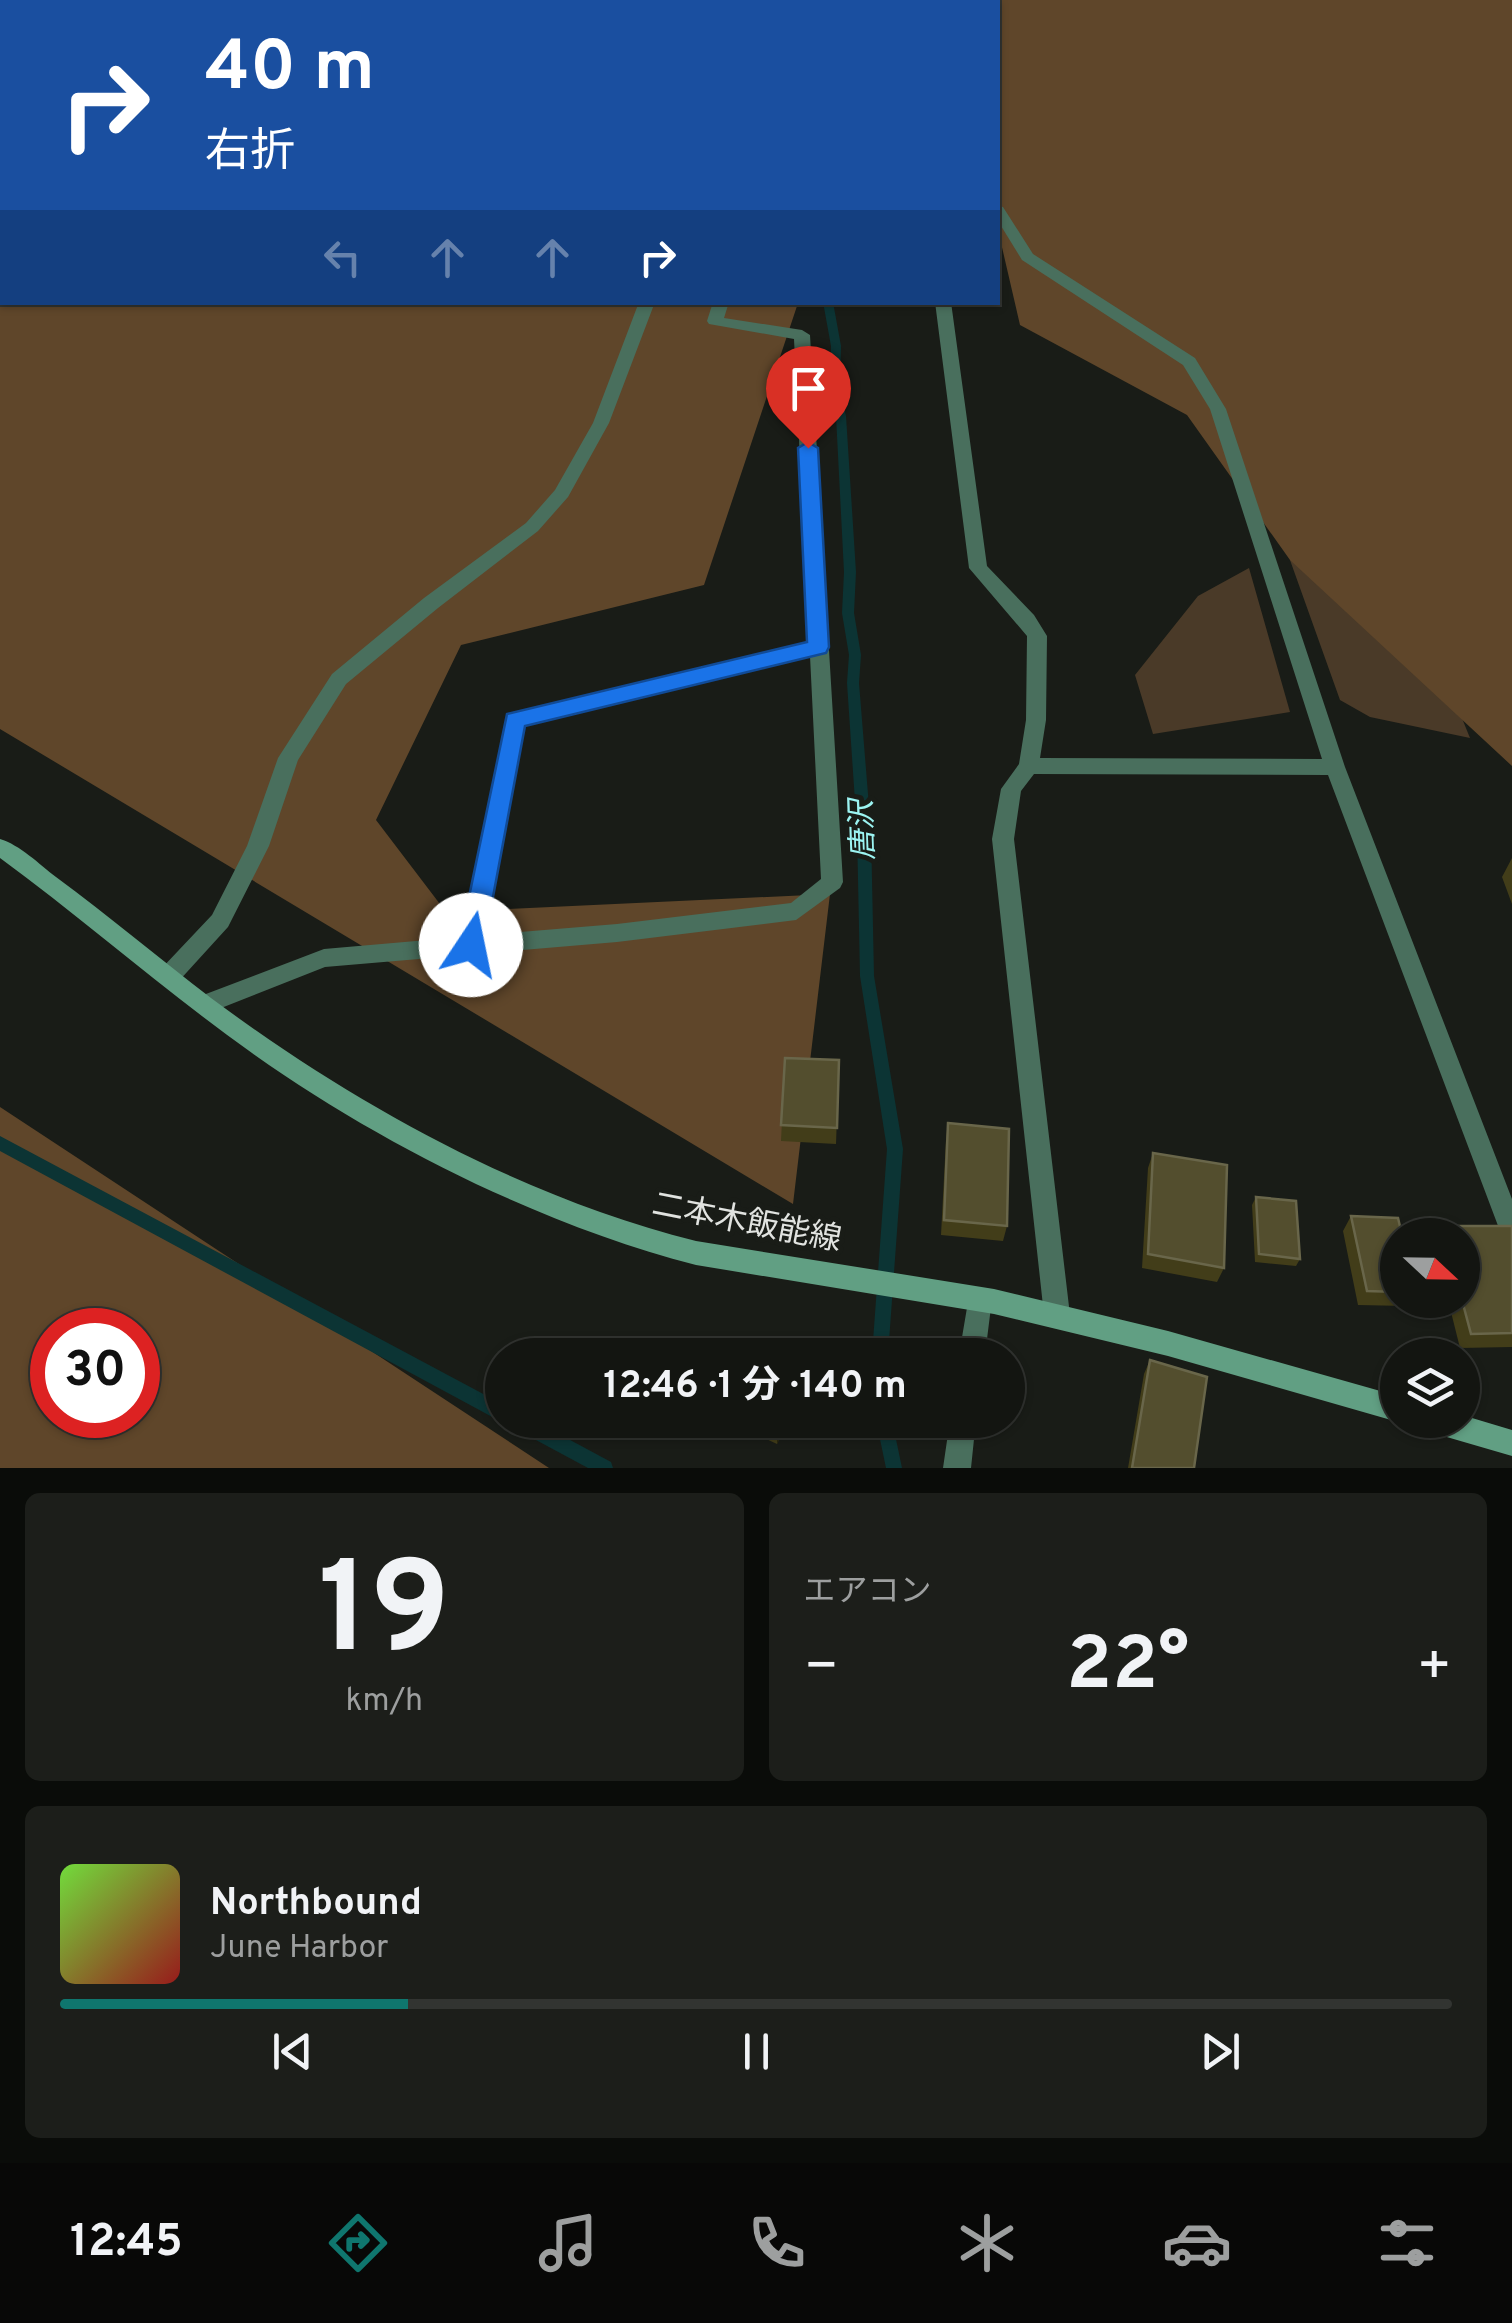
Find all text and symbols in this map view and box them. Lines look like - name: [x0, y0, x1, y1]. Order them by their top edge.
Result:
- text: 40 m: [205, 26, 375, 115]
- icon: right: [40, 40, 170, 170]
- text: 右折: [205, 125, 295, 182]
- icon: left: [315, 230, 370, 285]
- icon: ahead: [420, 230, 475, 285]
- icon: ahead: [525, 230, 580, 285]
- icon: right: [630, 230, 685, 285]
- pin: [766, 346, 851, 449]
- icon: arrive: [781, 361, 836, 416]
- water label: 唐沢: [845, 795, 884, 861]
- position arrow: [419, 893, 523, 997]
- street label: 二本木飯能線: [648, 1186, 844, 1262]
- north arrow: [1380, 1218, 1480, 1318]
- map controls: [1380, 1218, 1480, 1438]
- speed limit sign: 30: [30, 1308, 160, 1438]
- button: layers: [1380, 1338, 1480, 1438]
- text: 12:46 · 1 分 · 140 m: [603, 1363, 907, 1412]
- text: 19: [318, 1534, 450, 1699]
- text: エアコン: [804, 1573, 932, 1613]
- text: 22°: [1066, 1621, 1189, 1716]
- text: −: [804, 1634, 839, 1704]
- text: +: [1417, 1634, 1452, 1704]
- text: km/h: [345, 1682, 423, 1722]
- text: Northbound: [210, 1880, 422, 1929]
- text: June Harbor: [210, 1929, 389, 1969]
- icon: previous: [265, 2024, 320, 2079]
- icon: pause: [729, 2024, 784, 2079]
- icon: next: [1193, 2024, 1248, 2079]
- icon: directions: [323, 2208, 393, 2278]
- icon: music: [533, 2208, 603, 2278]
- icon: phone: [742, 2208, 812, 2278]
- icon: climate: [952, 2208, 1022, 2278]
- icon: car: [1162, 2208, 1232, 2278]
- icon: filters: [1372, 2208, 1442, 2278]
- text: 12:45: [70, 2215, 183, 2272]

